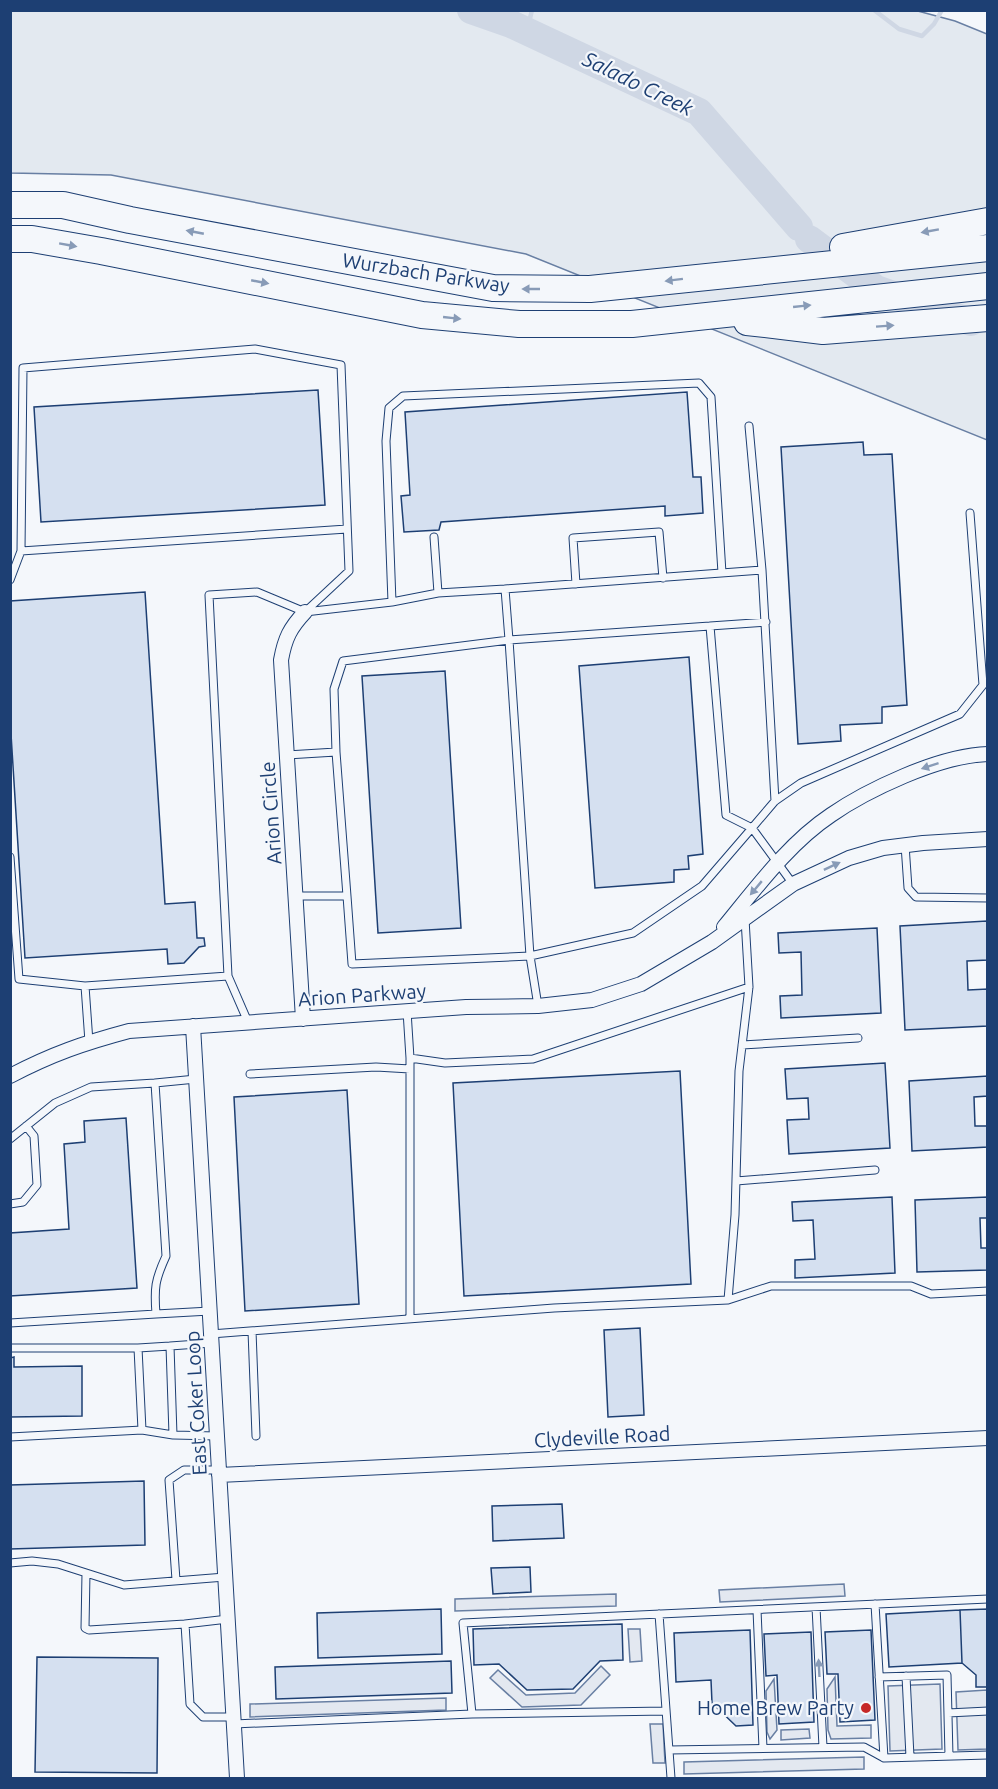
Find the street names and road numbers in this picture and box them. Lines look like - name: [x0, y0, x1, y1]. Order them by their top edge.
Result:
- street label: Wurzbach Parkway: [341, 248, 512, 297]
- street label: Arion Circle: [255, 761, 286, 865]
- street label: Arion Parkway: [297, 979, 427, 1010]
- street label: East Coker Loop: [180, 1330, 211, 1476]
- street label: Clydeville Road: [533, 1421, 671, 1452]

